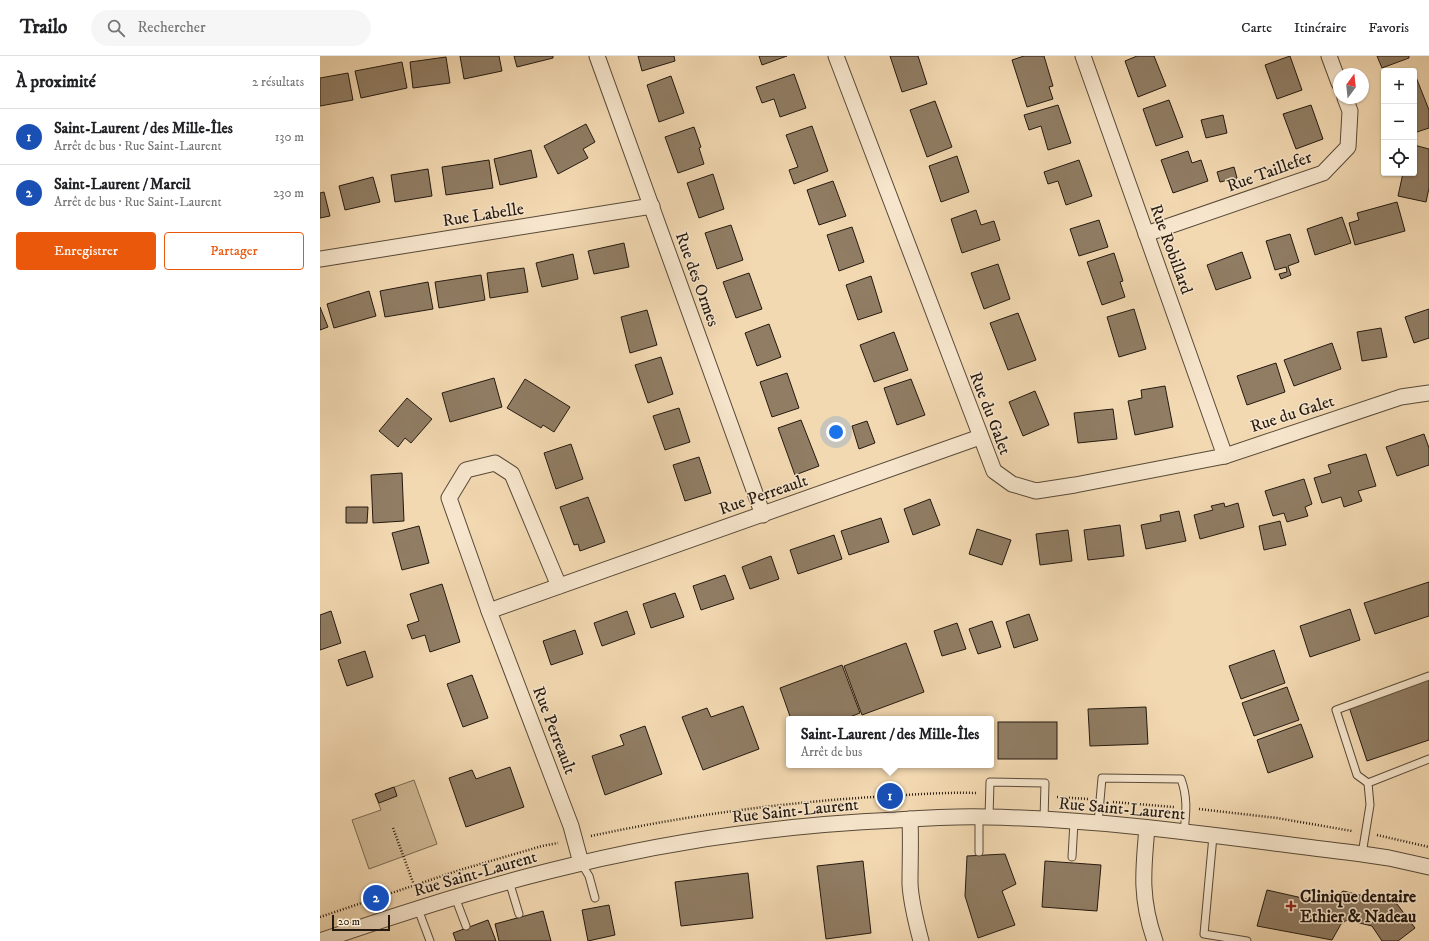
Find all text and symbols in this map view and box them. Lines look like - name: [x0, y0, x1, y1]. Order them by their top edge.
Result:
- search box: [91, 10, 371, 46]
- text: Trailo: [20, 16, 67, 39]
- icon: search: [105, 17, 127, 39]
- text: Rechercher: [137, 18, 206, 37]
- text: Carte: [1241, 19, 1272, 37]
- text: Itinéraire: [1294, 19, 1347, 37]
- text: Favoris: [1369, 19, 1409, 37]
- north arrow: [1333, 68, 1369, 104]
- map controls: [1381, 68, 1417, 176]
- button: +: [1381, 68, 1417, 104]
- text: À proximité: [16, 71, 96, 93]
- text: 2 résultats: [252, 74, 304, 90]
- button: −: [1381, 104, 1417, 140]
- text: Saint-Laurent / des Mille-Îles: [54, 119, 233, 138]
- text: 1: [27, 129, 31, 145]
- text: 130 m: [275, 129, 304, 145]
- text: Arrêt de bus · Rue Saint-Laurent: [54, 138, 222, 154]
- button: locate: [1381, 140, 1417, 176]
- street label: Rue Taillefer: [1224, 146, 1316, 198]
- text: Saint-Laurent / Marcil: [54, 175, 191, 194]
- text: 2: [26, 185, 32, 201]
- text: 230 m: [273, 185, 304, 201]
- text: Arrêt de bus · Rue Saint-Laurent: [54, 194, 222, 210]
- street label: Rue Labelle: [441, 198, 525, 232]
- street label: Rue Robillard: [1145, 201, 1198, 298]
- street label: Rue des Ormes: [670, 229, 724, 330]
- button: Enregistrer: [16, 232, 156, 270]
- button: Partager: [164, 232, 304, 270]
- street label: Rue du Galet: [964, 369, 1016, 459]
- street label: Rue du Galet: [1247, 390, 1338, 438]
- your location: [826, 422, 846, 442]
- street label: Rue Perreault: [716, 469, 811, 520]
- street label: Rue Perreault: [527, 683, 581, 778]
- popup: [786, 716, 994, 768]
- text: Saint-Laurent / des Mille-Îles: [801, 725, 979, 744]
- text: Arrêt de bus: [801, 744, 862, 760]
- pin: 1: [877, 781, 903, 811]
- street label: Rue Saint-Laurent: [1058, 792, 1187, 826]
- street label: Rue Saint-Laurent: [731, 793, 860, 829]
- street label: Rue Saint-Laurent: [411, 846, 540, 902]
- pin: 2: [363, 883, 389, 913]
- place label: Clinique dentaire Ethier & Nadeau: [1300, 886, 1416, 928]
- marker: Clinique dentaire Ethier & Nadeau: [1285, 900, 1297, 912]
- scale bar: [332, 913, 390, 932]
- text: 20 m: [338, 915, 360, 929]

